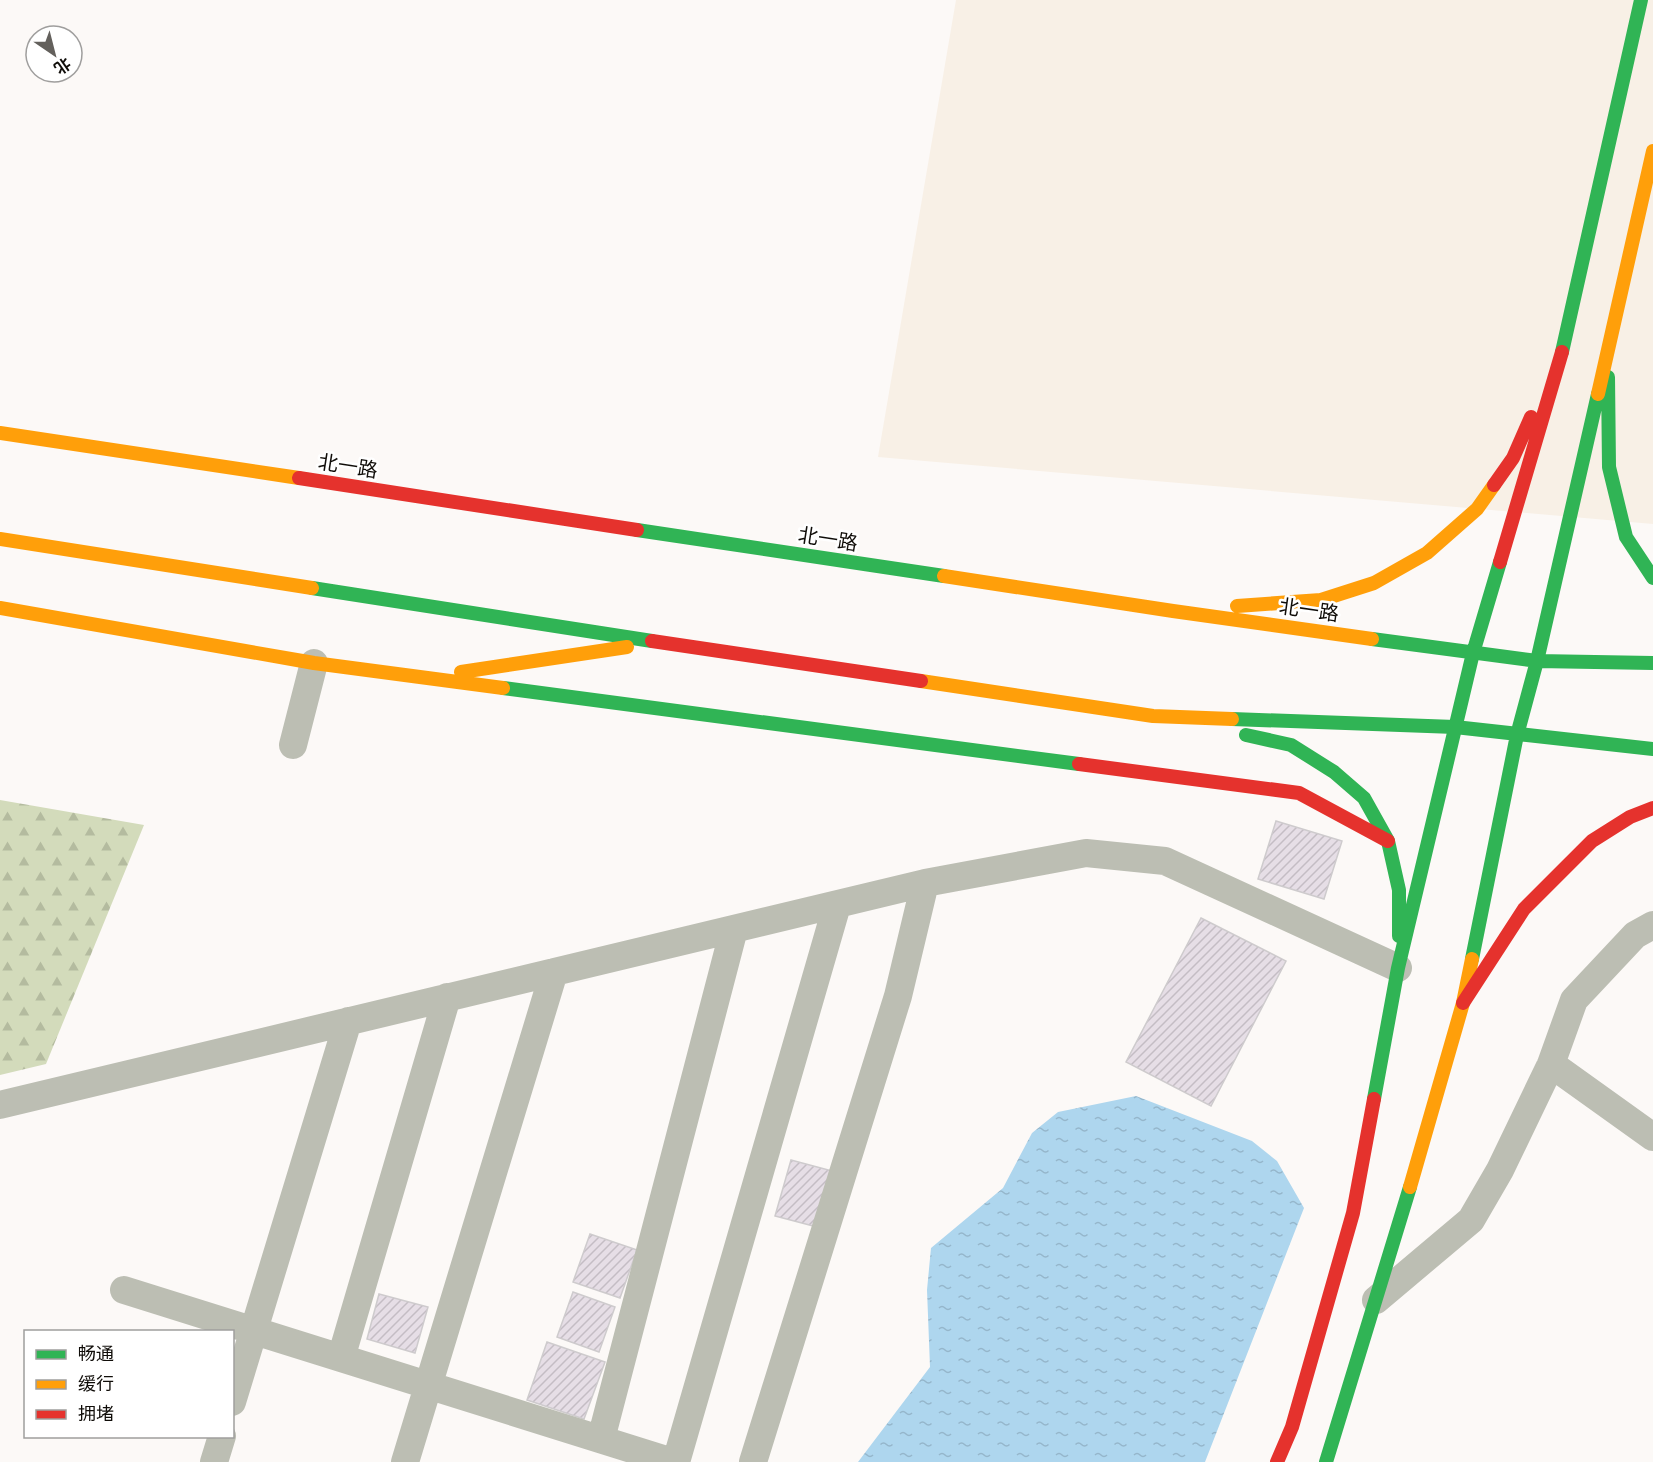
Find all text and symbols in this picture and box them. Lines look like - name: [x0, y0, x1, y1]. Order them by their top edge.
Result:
- north arrow: [24, 24, 84, 84]
- text: 北: [50, 54, 74, 78]
- street label: 北一路: [316, 449, 380, 483]
- street label: 北一路: [796, 522, 860, 556]
- street label: 北一路: [1278, 594, 1340, 626]
- legend: [24, 1330, 234, 1438]
- text: 畅通: [78, 1343, 114, 1365]
- text: 缓行: [78, 1373, 114, 1395]
- text: 拥堵: [78, 1403, 114, 1425]

